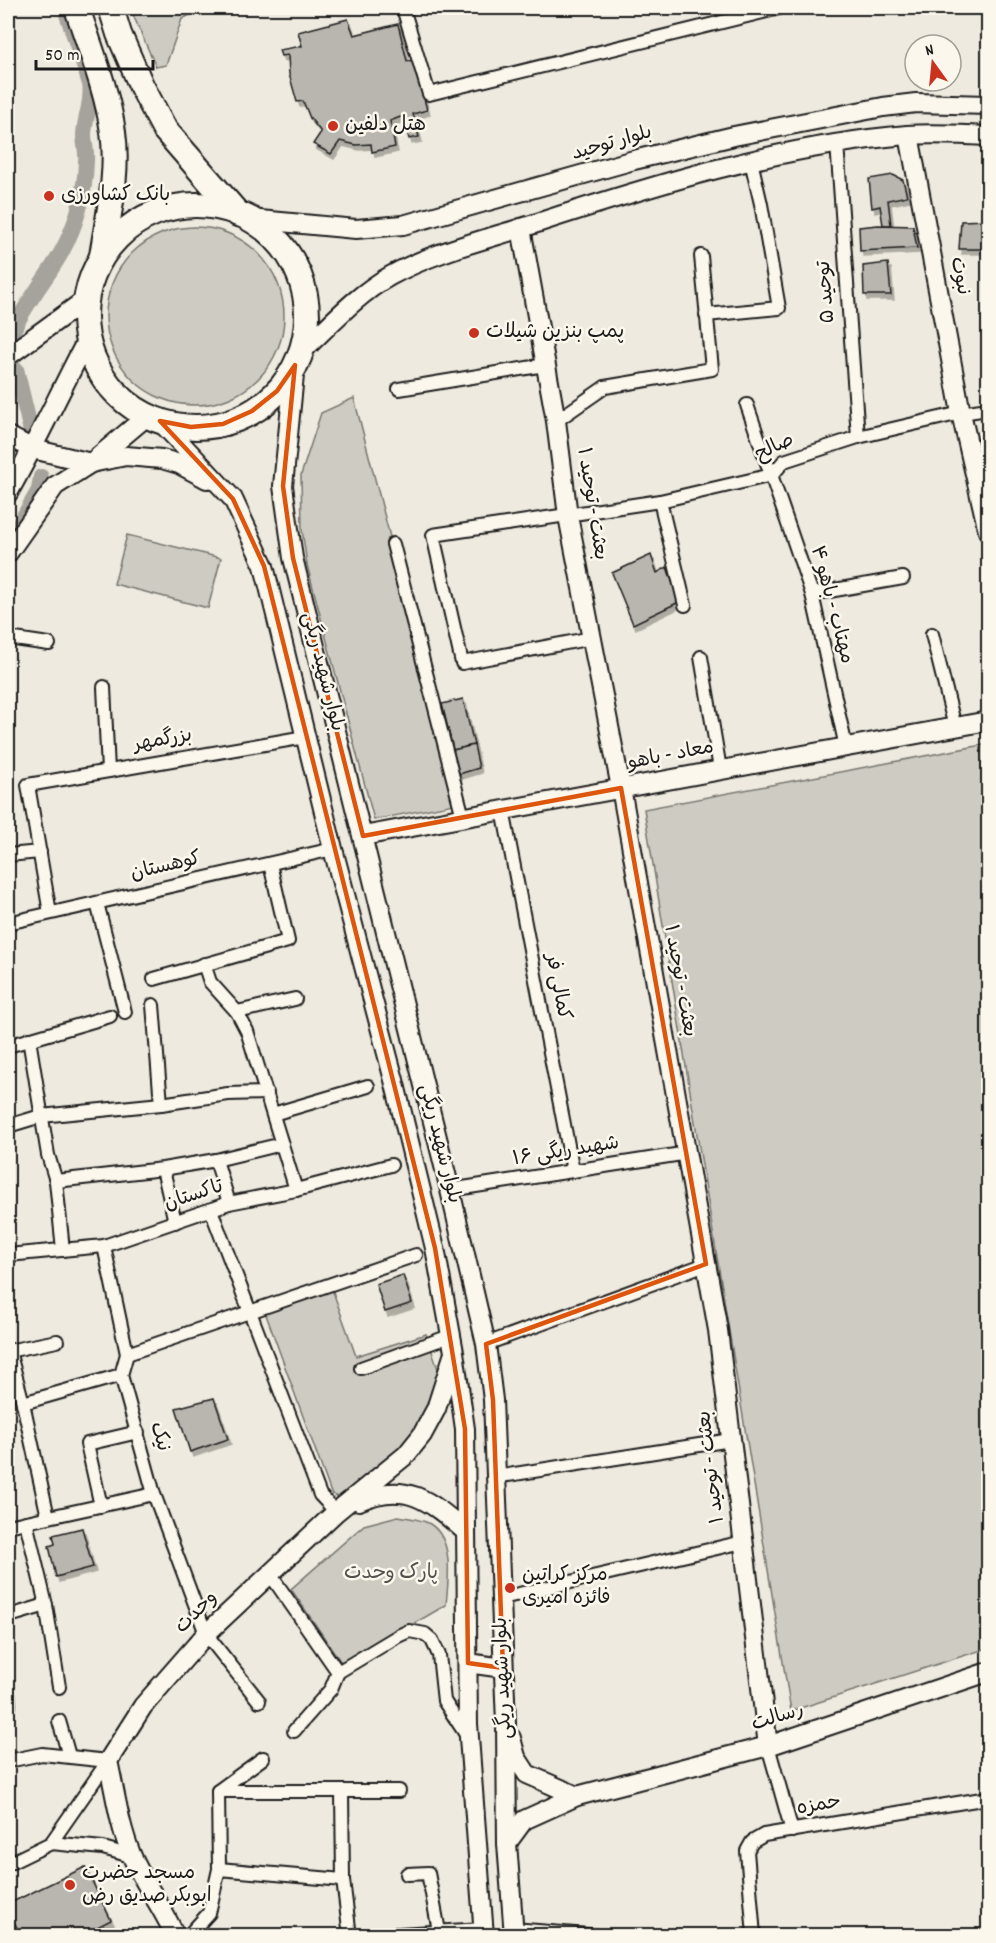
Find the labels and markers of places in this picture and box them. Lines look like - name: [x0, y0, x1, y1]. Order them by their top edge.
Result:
- place label: هتل دلفین: [345, 112, 426, 140]
- marker: هتل دلفین: [326, 119, 340, 133]
- place label: بانک کشاورزی: [61, 182, 170, 210]
- marker: بانک کشاورزی: [42, 189, 56, 203]
- place label: پمپ بنزین شیلات: [486, 319, 624, 347]
- marker: پمپ بنزین شیلات: [467, 326, 481, 340]
- place label: مرکز کراتین فائزه امیری: [522, 1562, 611, 1613]
- marker: مرکز کراتین فائزه امیری: [503, 1581, 517, 1595]
- place label: مسجد حضرت ابوبکر صدیق رض: [82, 1860, 212, 1911]
- marker: مسجد حضرت ابوبکر صدیق رض: [63, 1878, 77, 1892]

